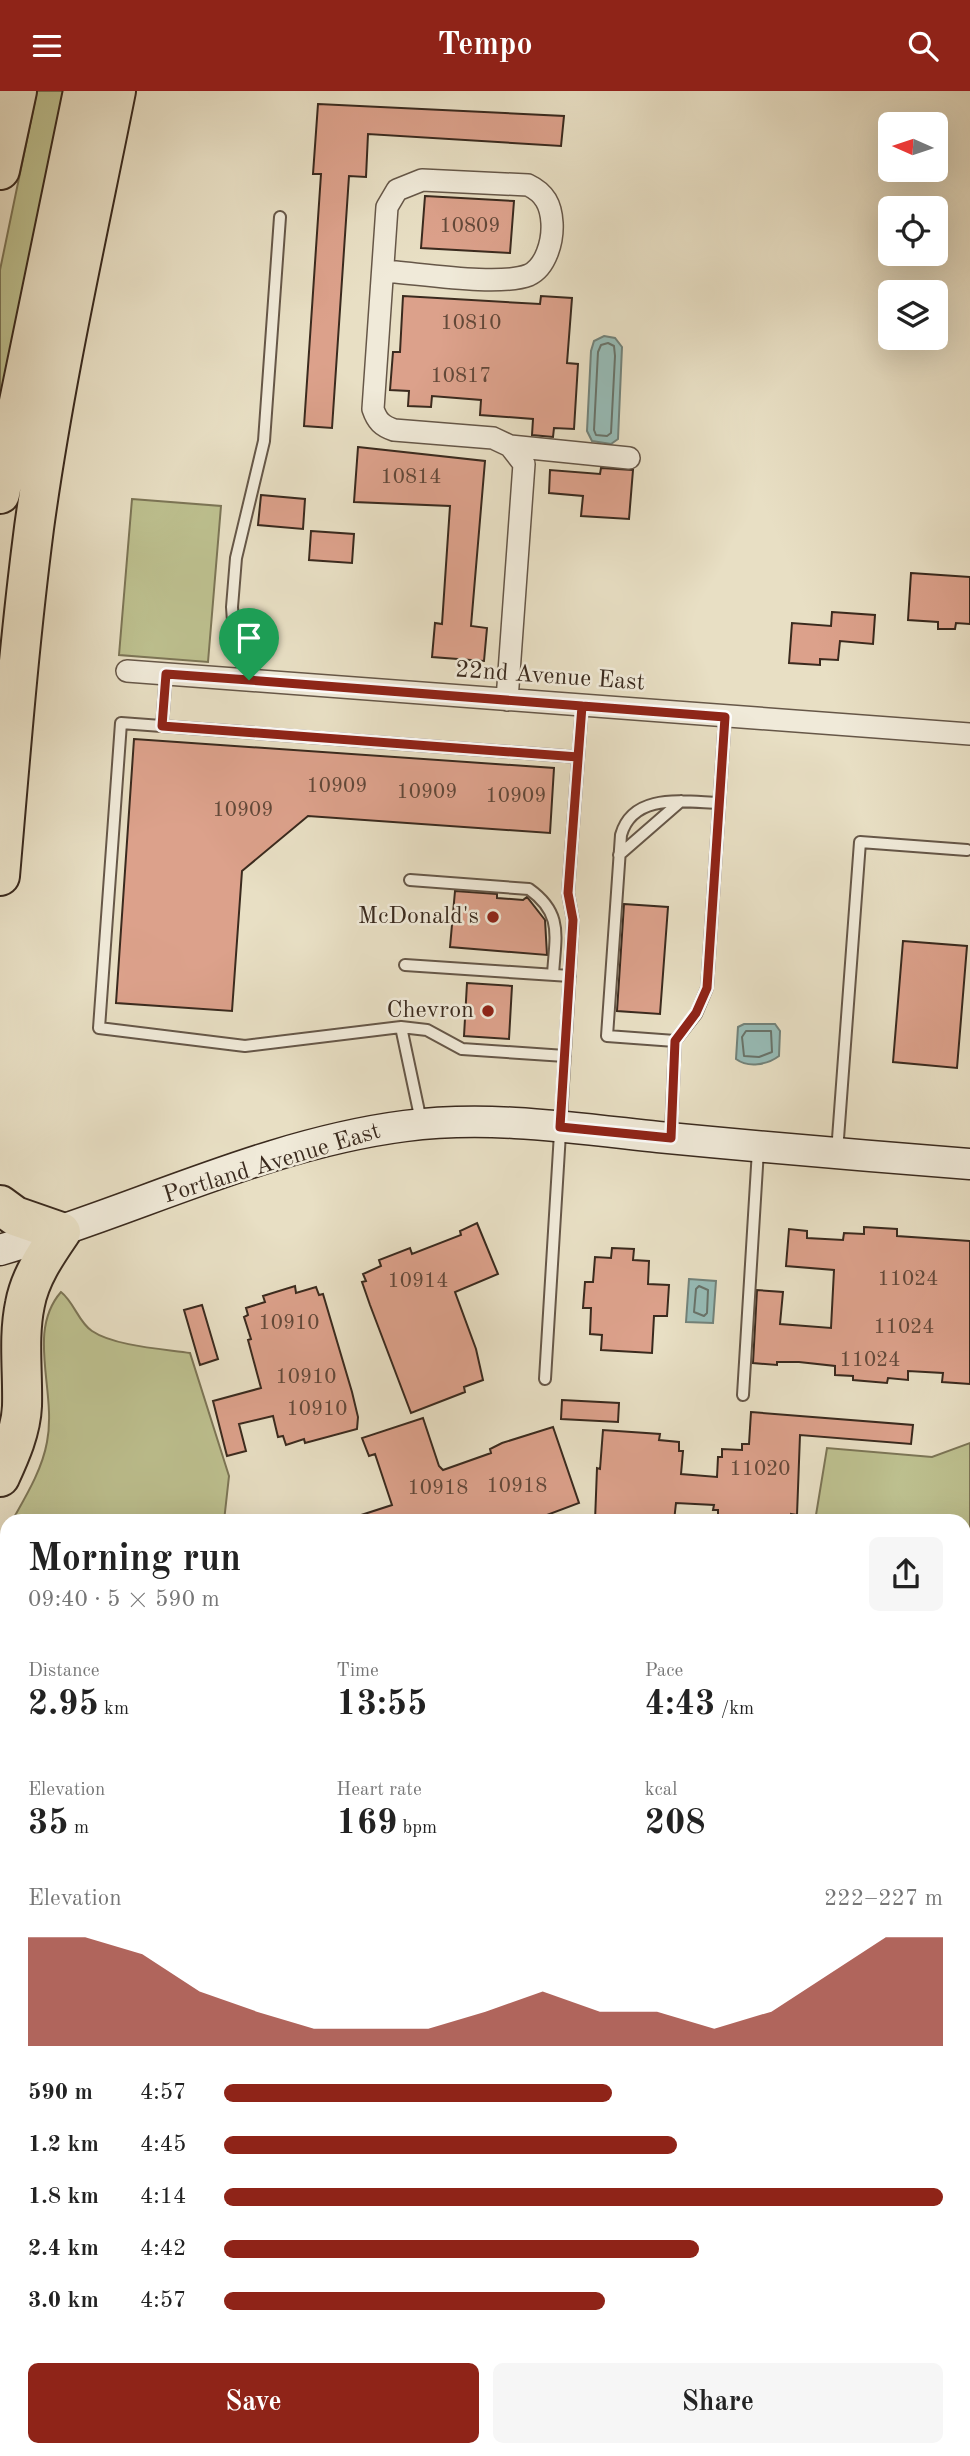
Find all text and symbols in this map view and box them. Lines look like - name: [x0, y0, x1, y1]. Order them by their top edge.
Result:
- icon: menu: [28, 27, 66, 65]
- icon: search: [904, 27, 942, 65]
- text: Tempo: [437, 30, 533, 62]
- north arrow: [878, 112, 948, 182]
- map controls: [878, 112, 948, 350]
- button: locate: [878, 196, 948, 266]
- house number: 10809: [440, 216, 500, 237]
- button: layers: [878, 280, 948, 350]
- house number: 10810: [441, 313, 501, 334]
- house number: 10817: [431, 366, 491, 387]
- house number: 10814: [381, 467, 441, 488]
- pin: [219, 608, 279, 680]
- icon: arrive: [230, 619, 268, 657]
- street label: 22nd Avenue East: [454, 658, 646, 696]
- house number: 10909: [307, 776, 367, 797]
- house number: 10909: [397, 782, 457, 803]
- house number: 10909: [486, 786, 546, 807]
- house number: 10909: [213, 800, 273, 821]
- place label: McDonald's: [358, 905, 479, 929]
- marker: McDonald's: [485, 909, 501, 925]
- place label: Chevron: [386, 999, 474, 1023]
- marker: Chevron: [480, 1003, 496, 1019]
- street label: Portland Avenue East: [160, 1119, 384, 1209]
- house number: 11024: [878, 1269, 938, 1290]
- house number: 10914: [388, 1271, 448, 1292]
- house number: 10910: [259, 1313, 319, 1334]
- house number: 11024: [874, 1317, 934, 1338]
- house number: 11024: [840, 1350, 900, 1371]
- house number: 10910: [276, 1367, 336, 1388]
- house number: 10910: [287, 1399, 347, 1420]
- house number: 11020: [730, 1459, 790, 1480]
- house number: 10918: [487, 1476, 547, 1497]
- house number: 10918: [408, 1478, 468, 1499]
- button: share: [869, 1537, 943, 1611]
- text: Morning run: [28, 1541, 241, 1579]
- text: 09:40 · 5 × 590 m: [28, 1588, 220, 1611]
- text: Distance: [28, 1662, 100, 1681]
- text: Time: [336, 1662, 379, 1681]
- text: Pace: [645, 1662, 683, 1681]
- text: 2.95: [28, 1687, 99, 1722]
- text: 13:55: [336, 1687, 427, 1722]
- text: 4:43: [645, 1687, 715, 1722]
- text: km: [99, 1700, 129, 1719]
- text: /km: [715, 1700, 754, 1719]
- text: Elevation: [28, 1781, 105, 1800]
- text: Heart rate: [336, 1781, 422, 1800]
- text: kcal: [645, 1781, 677, 1800]
- text: 35: [28, 1806, 69, 1841]
- text: 169: [336, 1806, 397, 1841]
- text: 208: [645, 1806, 706, 1841]
- text: m: [69, 1819, 89, 1838]
- text: bpm: [397, 1819, 437, 1838]
- text: Elevation: [28, 1887, 122, 1910]
- text: 222–227 m: [824, 1887, 943, 1910]
- text: 590 m: [28, 2081, 93, 2104]
- text: 4:57: [140, 2081, 186, 2104]
- text: 1.2 km: [28, 2133, 99, 2156]
- text: 4:45: [140, 2133, 186, 2156]
- text: 1.8 km: [28, 2185, 99, 2208]
- text: 4:14: [140, 2185, 186, 2208]
- text: 2.4 km: [28, 2237, 99, 2260]
- text: 4:42: [140, 2237, 186, 2260]
- text: 3.0 km: [28, 2289, 99, 2312]
- text: 4:57: [140, 2289, 186, 2312]
- button: Save: [28, 2363, 479, 2443]
- button: Share: [493, 2363, 943, 2443]

